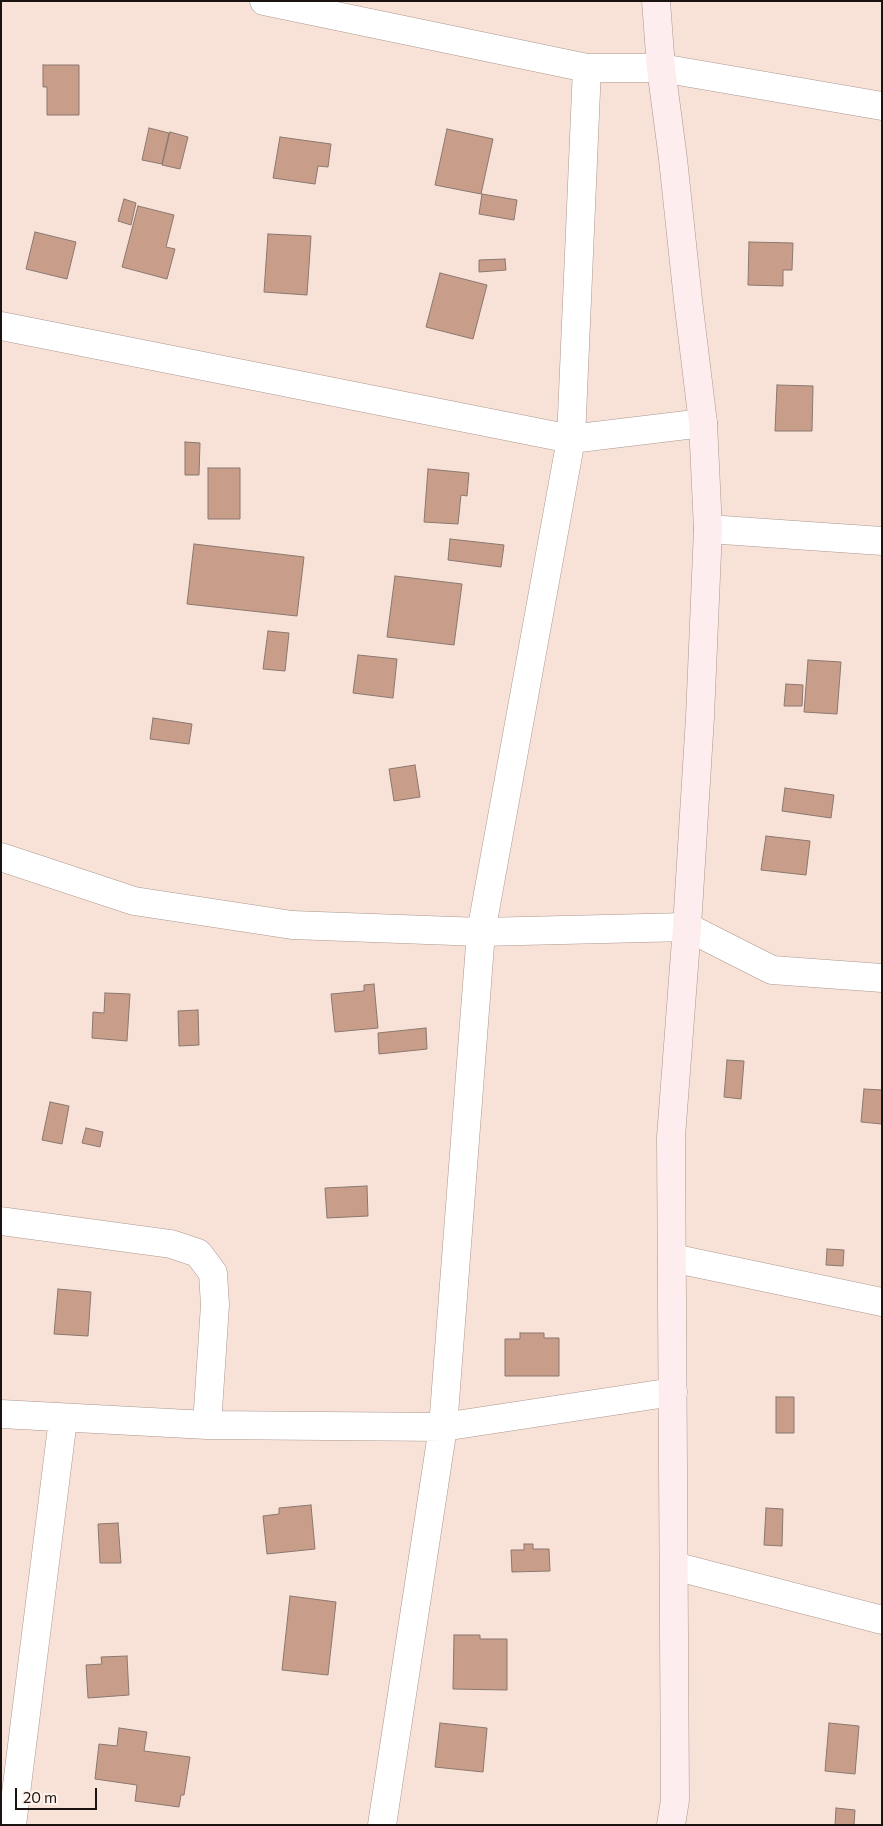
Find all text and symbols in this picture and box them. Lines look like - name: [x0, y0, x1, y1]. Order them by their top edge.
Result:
- scale bar: [18, 1778, 100, 1810]
- text: 20 m: [23, 1788, 57, 1806]

